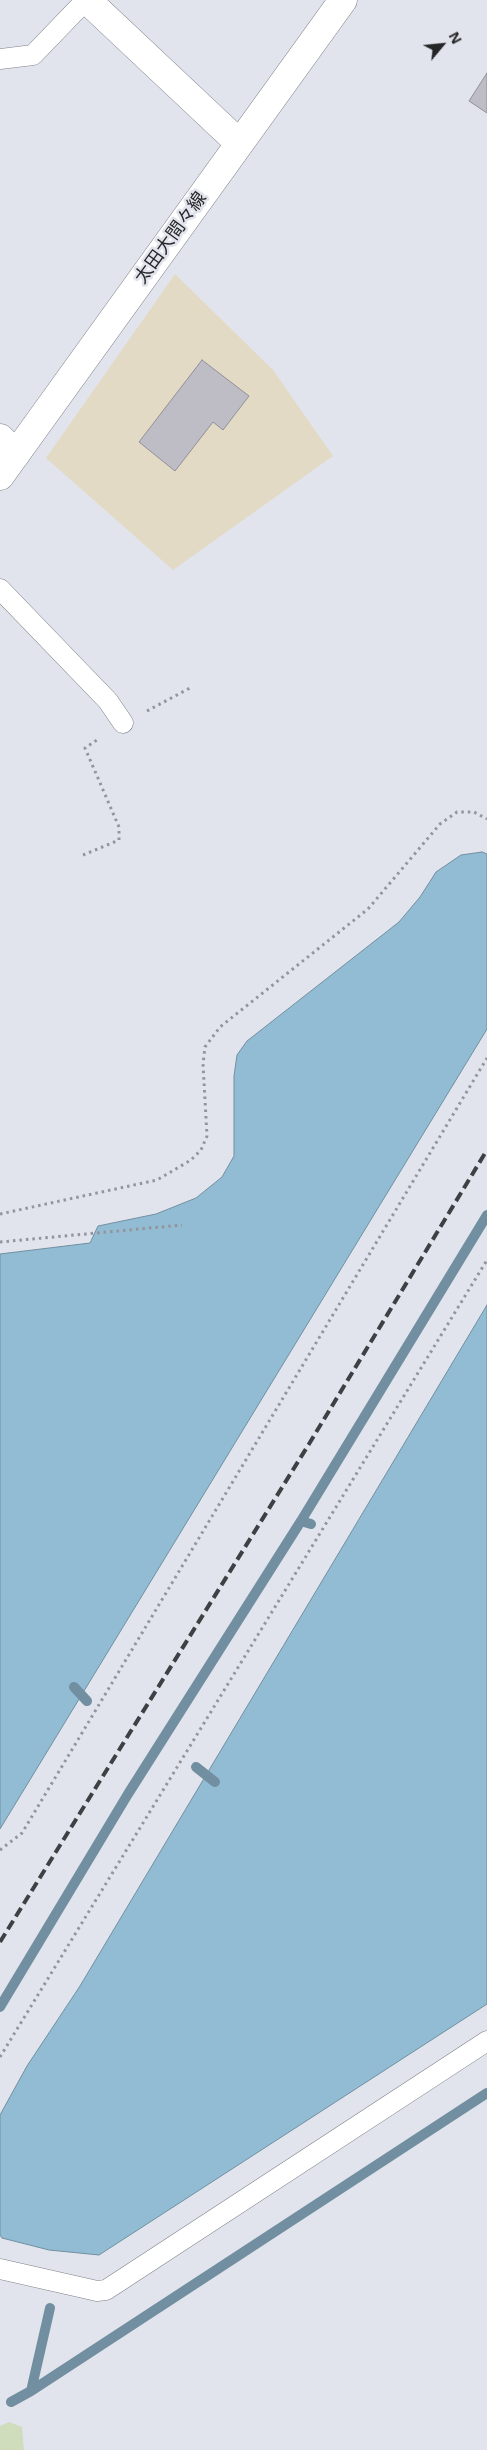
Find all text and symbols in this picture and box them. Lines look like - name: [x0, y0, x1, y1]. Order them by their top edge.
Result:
- north arrow: [417, 20, 467, 70]
- text: N: [445, 28, 467, 47]
- street label: 太田大間々線: [131, 188, 211, 288]

